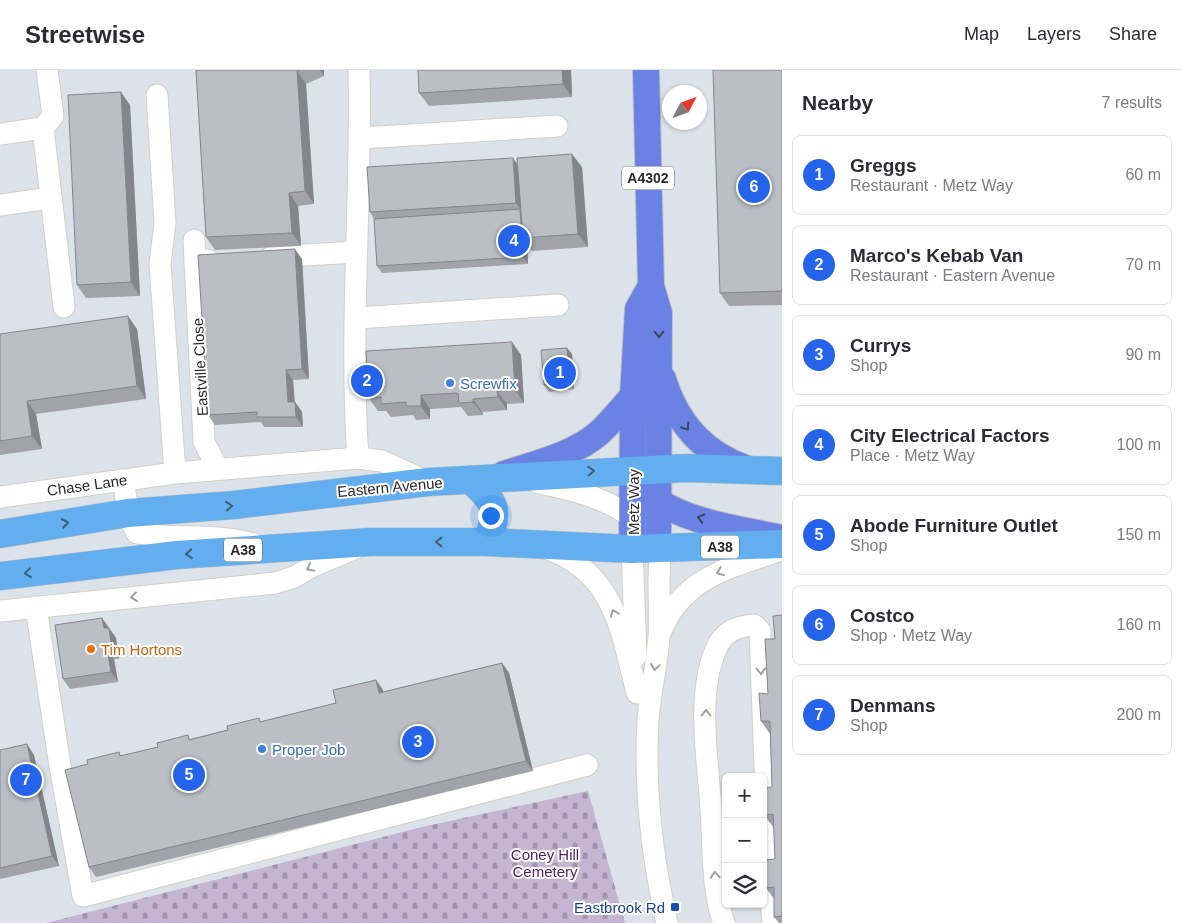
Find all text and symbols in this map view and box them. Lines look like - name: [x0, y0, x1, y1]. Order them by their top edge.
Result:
- text: Streetwise: [25, 21, 145, 48]
- text: Map: [964, 24, 999, 44]
- text: Layers: [1027, 24, 1081, 44]
- text: Share: [1109, 24, 1157, 44]
- north arrow: [662, 85, 707, 130]
- text: Nearby: [802, 91, 873, 114]
- text: 7 results: [1102, 94, 1162, 111]
- text: Greggs: [850, 155, 917, 176]
- road number: A4302: [622, 166, 674, 190]
- text: 1: [815, 166, 823, 183]
- text: 60 m: [1125, 166, 1161, 183]
- pin: 6: [738, 168, 770, 206]
- text: Restaurant · Metz Way: [850, 177, 1013, 194]
- pin: 4: [498, 222, 530, 260]
- text: Marco's Kebab Van: [850, 245, 1023, 266]
- text: 2: [815, 256, 823, 273]
- text: 70 m: [1125, 256, 1161, 273]
- text: Restaurant · Eastern Avenue: [850, 267, 1055, 284]
- street label: Eastville Close: [189, 317, 211, 417]
- one-way arrow: [654, 330, 664, 338]
- text: Currys: [850, 335, 911, 356]
- text: 3: [815, 346, 823, 363]
- text: 90 m: [1125, 346, 1161, 363]
- pin: 1: [544, 354, 576, 392]
- text: Shop: [850, 357, 887, 374]
- pin: 2: [351, 362, 383, 400]
- place label: Screwfix: [460, 375, 517, 392]
- marker: Screwfix: [444, 377, 456, 389]
- one-way arrow: [680, 421, 689, 430]
- text: City Electrical Factors: [850, 425, 1050, 446]
- text: 4: [815, 436, 823, 453]
- text: 100 m: [1117, 436, 1161, 453]
- text: Place · Metz Way: [850, 447, 975, 464]
- one-way arrow: [587, 466, 595, 477]
- street label: Metz Way: [625, 468, 642, 535]
- street label: Chase Lane: [46, 471, 128, 499]
- street label: Eastern Avenue: [337, 474, 443, 500]
- one-way arrow: [225, 500, 233, 511]
- your location: [478, 503, 504, 529]
- one-way arrow: [697, 514, 705, 524]
- text: Abode Furniture Outlet: [850, 515, 1058, 536]
- one-way arrow: [61, 519, 70, 529]
- text: 5: [815, 526, 823, 543]
- text: 150 m: [1117, 526, 1161, 543]
- road number: A38: [701, 536, 739, 558]
- one-way arrow: [434, 537, 442, 547]
- text: Shop: [850, 537, 887, 554]
- road number: A38: [224, 538, 262, 562]
- one-way arrow: [185, 549, 193, 560]
- one-way arrow: [306, 562, 315, 572]
- one-way arrow: [716, 566, 724, 576]
- one-way arrow: [23, 567, 31, 578]
- one-way arrow: [129, 591, 137, 602]
- text: Costco: [850, 605, 914, 626]
- one-way arrow: [610, 609, 620, 617]
- text: 6: [815, 616, 823, 633]
- text: 160 m: [1117, 616, 1161, 633]
- text: Shop · Metz Way: [850, 627, 972, 644]
- place label: Tim Hortons: [101, 641, 182, 658]
- marker: Tim Hortons: [85, 643, 97, 655]
- one-way arrow: [650, 663, 661, 671]
- one-way arrow: [756, 667, 767, 675]
- text: Denmans: [850, 695, 936, 716]
- text: 7: [815, 706, 823, 723]
- text: 200 m: [1117, 706, 1161, 723]
- one-way arrow: [701, 709, 711, 716]
- text: Shop: [850, 717, 887, 734]
- pin: 3: [402, 723, 434, 761]
- place label: Proper Job: [272, 741, 345, 758]
- marker: Proper Job: [256, 743, 268, 755]
- pin: 5: [173, 756, 205, 794]
- pin: 7: [10, 761, 42, 799]
- map controls: [722, 773, 767, 908]
- button: +: [722, 773, 767, 818]
- button: −: [722, 818, 767, 863]
- park label: Coney Hill Cemetery: [511, 846, 579, 880]
- button: layers: [722, 863, 767, 908]
- one-way arrow: [710, 871, 721, 879]
- place label: Eastbrook Rd: [574, 899, 665, 916]
- marker: Eastbrook Rd: [669, 901, 681, 913]

